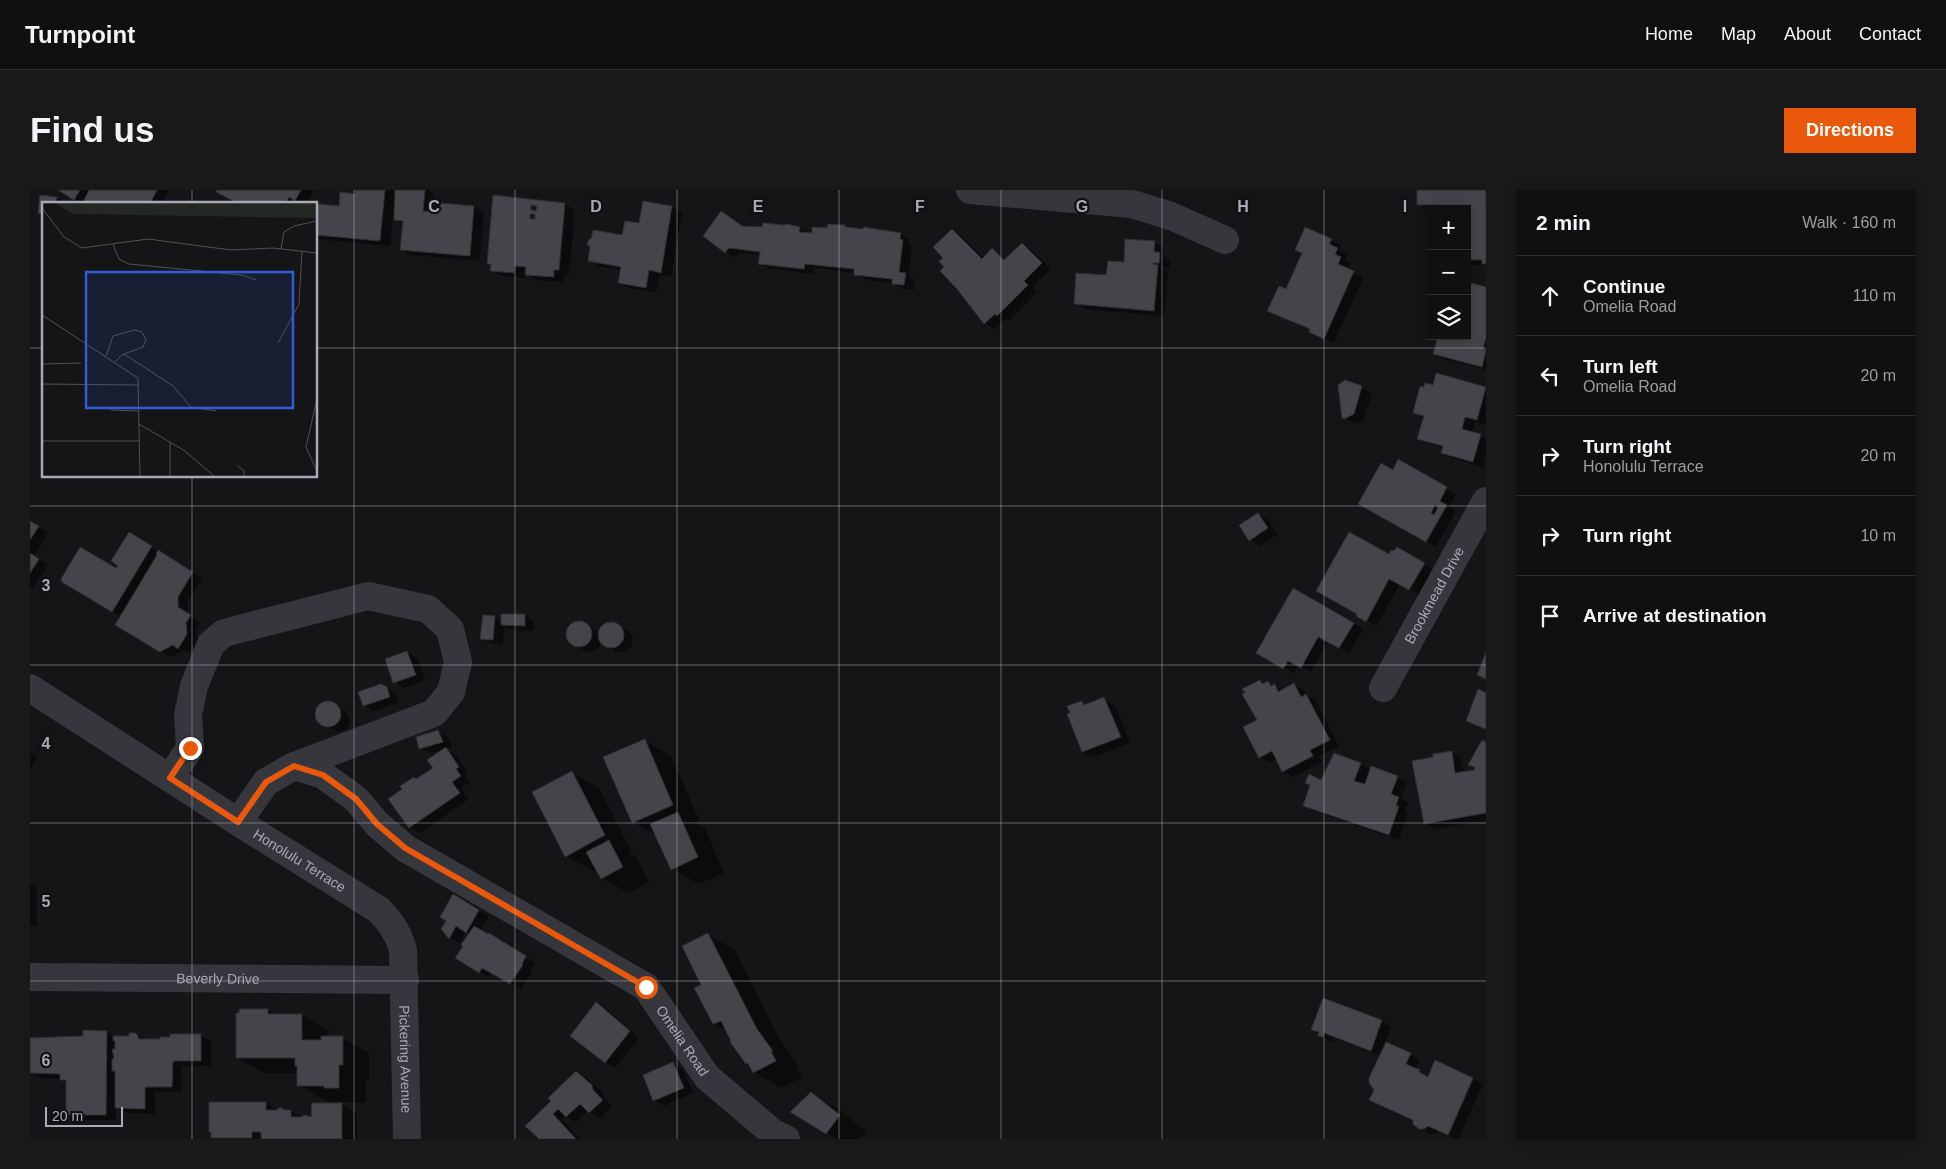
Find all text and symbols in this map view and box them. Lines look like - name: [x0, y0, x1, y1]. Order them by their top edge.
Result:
- text: Turnpoint: [25, 21, 135, 48]
- text: Home: [1645, 24, 1693, 44]
- text: Map: [1721, 24, 1756, 44]
- text: About: [1784, 24, 1831, 44]
- text: Contact: [1859, 24, 1921, 44]
- button: Directions: [1784, 108, 1916, 153]
- text: Find us: [30, 110, 154, 149]
- text: C: [428, 198, 440, 215]
- text: D: [590, 198, 602, 215]
- text: E: [753, 198, 764, 215]
- text: F: [915, 198, 925, 215]
- text: G: [1076, 198, 1088, 215]
- text: H: [1237, 198, 1249, 215]
- text: I: [1403, 198, 1407, 215]
- inset map: [42, 202, 318, 478]
- map controls: [1426, 205, 1471, 340]
- button: +: [1426, 205, 1471, 250]
- text: 2 min: [1536, 211, 1591, 234]
- text: Walk · 160 m: [1802, 214, 1896, 231]
- button: −: [1426, 250, 1471, 295]
- text: Continue: [1583, 276, 1665, 297]
- icon: ahead: [1536, 282, 1564, 310]
- text: 110 m: [1853, 287, 1896, 304]
- button: layers: [1426, 295, 1471, 340]
- text: Omelia Road: [1583, 298, 1676, 315]
- text: Turn left: [1583, 356, 1658, 377]
- icon: left: [1536, 362, 1564, 390]
- text: 20 m: [1860, 367, 1896, 384]
- text: Omelia Road: [1583, 378, 1676, 395]
- text: Turn right: [1583, 436, 1671, 457]
- icon: right: [1536, 442, 1564, 470]
- text: 20 m: [1860, 447, 1896, 464]
- text: Honolulu Terrace: [1583, 458, 1704, 475]
- icon: right: [1536, 522, 1564, 550]
- text: Turn right: [1583, 525, 1671, 546]
- text: 10 m: [1860, 527, 1896, 544]
- street label: Brookmead Drive: [1401, 544, 1467, 646]
- text: 3: [42, 577, 51, 594]
- icon: arrive: [1536, 602, 1564, 630]
- text: Arrive at destination: [1583, 605, 1767, 626]
- text: 4: [42, 735, 51, 752]
- route end: [179, 737, 202, 760]
- street label: Honolulu Terrace: [250, 826, 349, 895]
- text: 5: [42, 893, 51, 910]
- street label: Beverly Drive: [176, 970, 260, 987]
- route start: [635, 976, 658, 999]
- street label: Omelia Road: [653, 1002, 712, 1079]
- street label: Pickering Avenue: [396, 1005, 414, 1113]
- text: 6: [42, 1052, 51, 1069]
- scale bar: [45, 1104, 122, 1127]
- text: 20 m: [52, 1108, 83, 1124]

